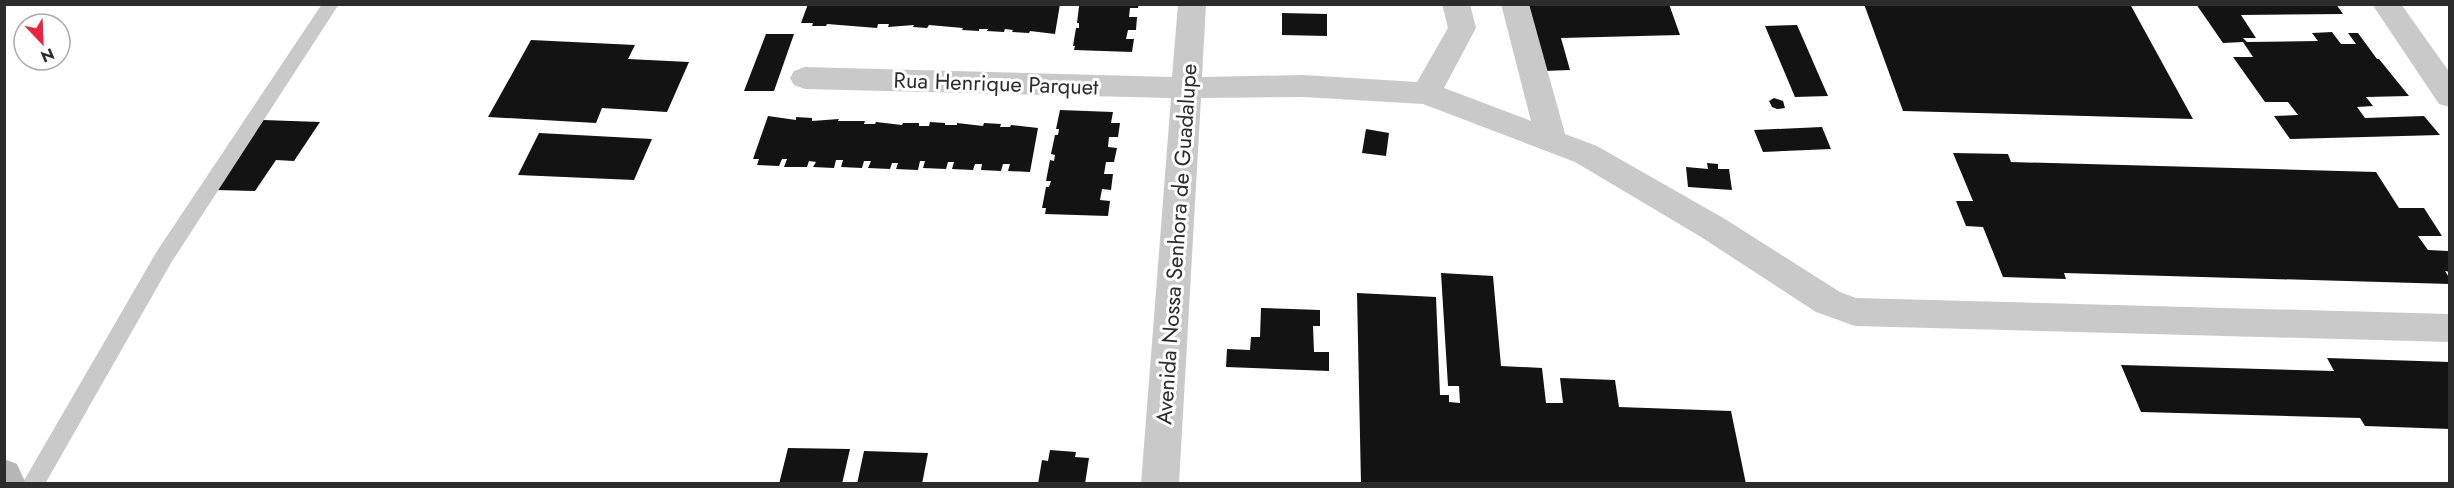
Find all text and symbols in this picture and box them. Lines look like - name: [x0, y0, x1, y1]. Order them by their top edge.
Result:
- north arrow: [12, 12, 72, 72]
- text: N: [37, 42, 58, 68]
- street label: Rua Henrique Parquet: [893, 63, 1100, 103]
- street label: Avenida Nossa Senhora de Guadalupe: [1147, 63, 1205, 425]

